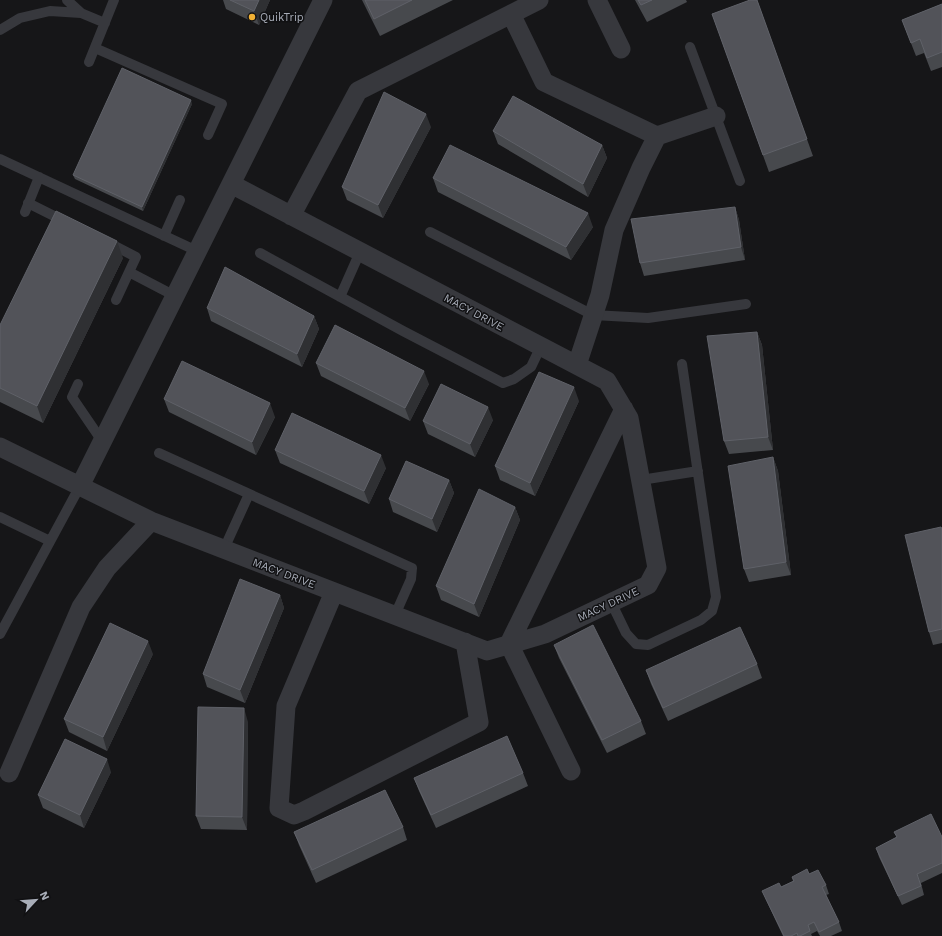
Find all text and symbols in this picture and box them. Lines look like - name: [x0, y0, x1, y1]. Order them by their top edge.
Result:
- place label: QuikTrip: [260, 11, 304, 24]
- marker: QuikTrip: [247, 12, 257, 22]
- street label: MACY DRIVE: [442, 291, 506, 334]
- street label: MACY DRIVE: [251, 556, 317, 591]
- street label: MACY DRIVE: [575, 585, 641, 624]
- north arrow: [16, 880, 56, 920]
- text: N: [37, 889, 52, 902]

